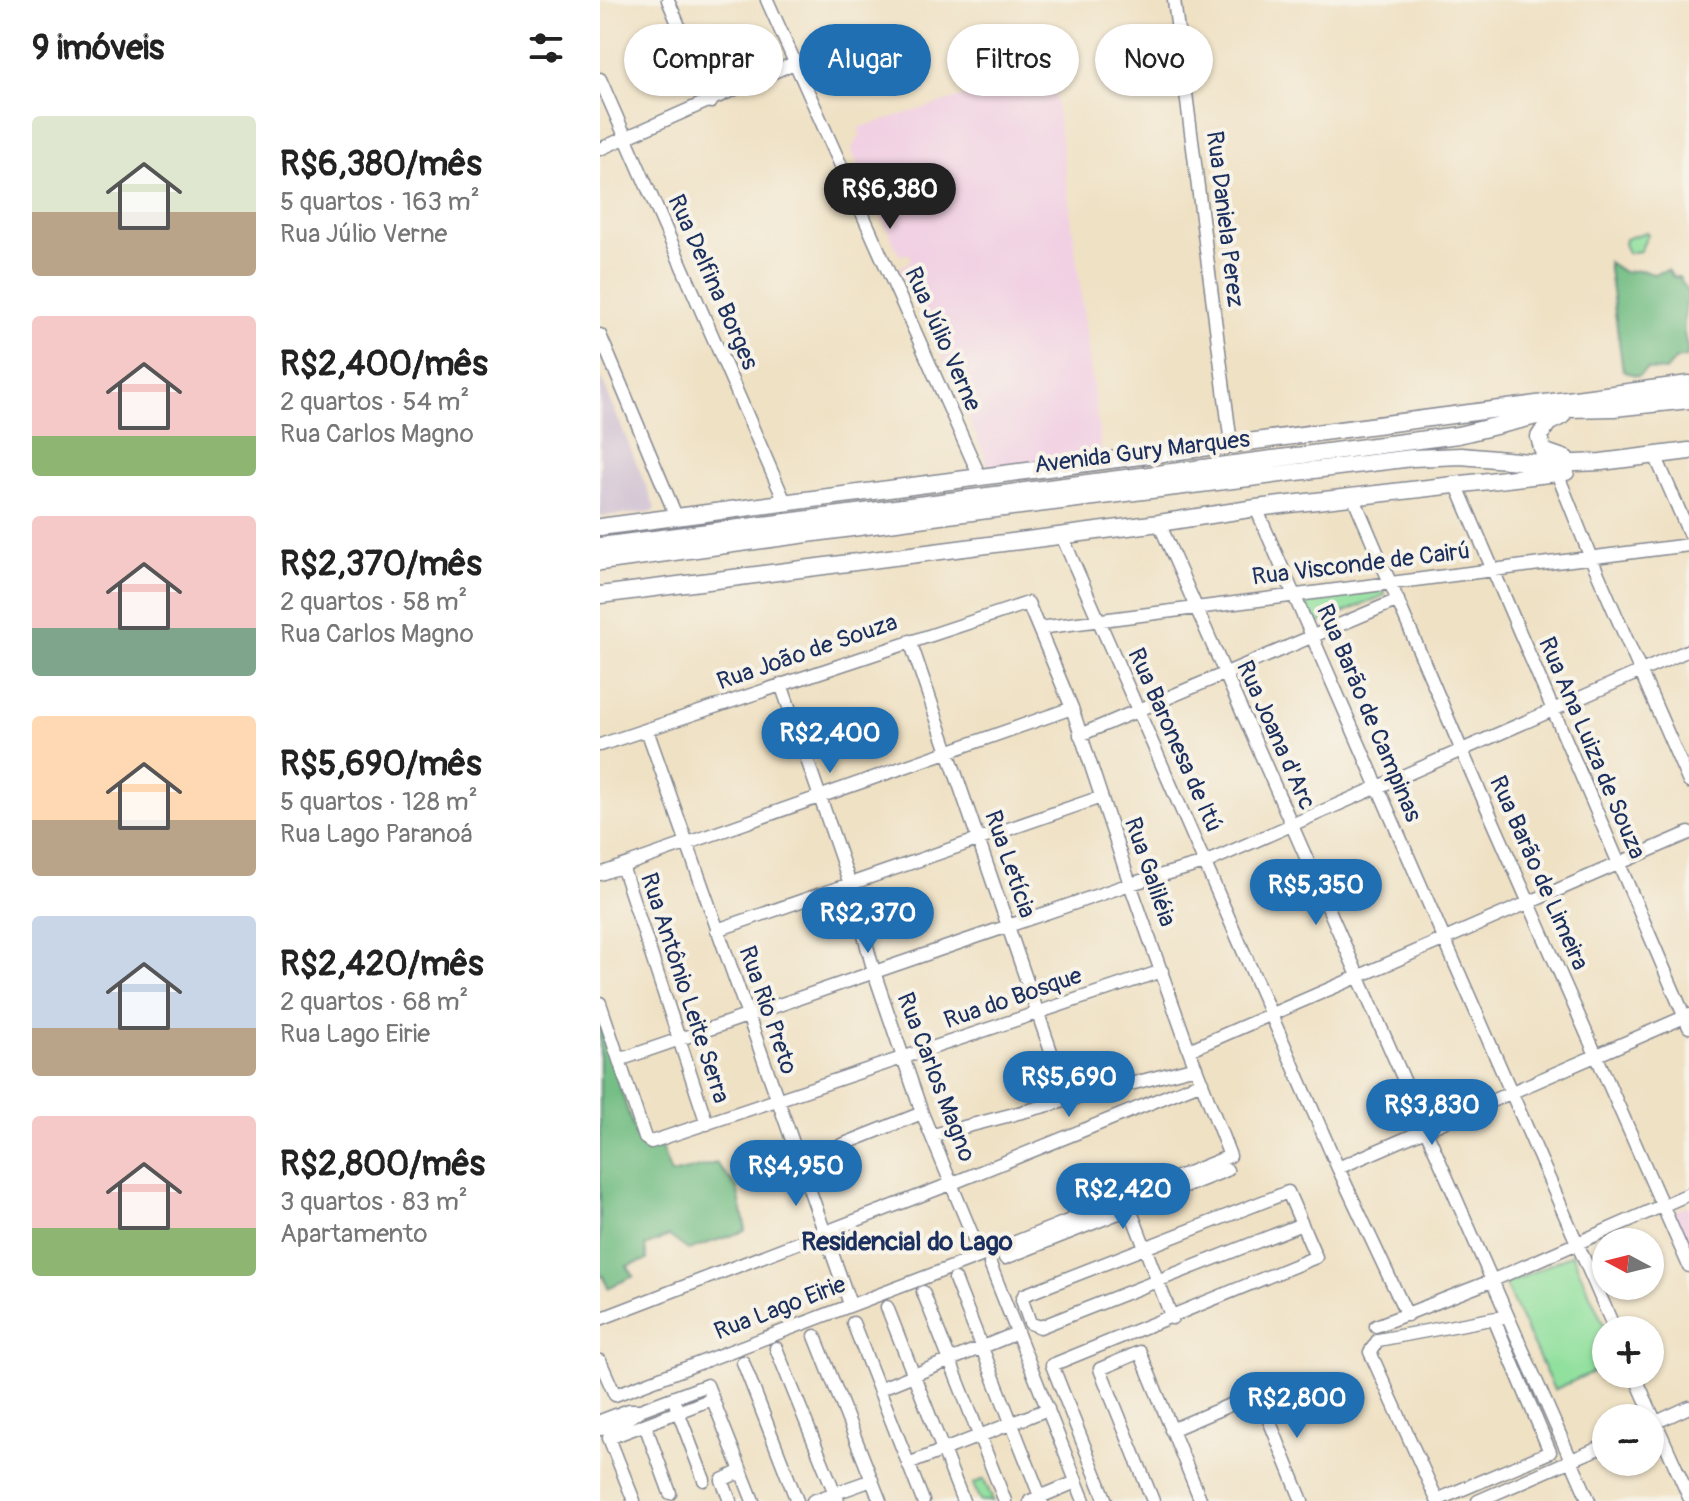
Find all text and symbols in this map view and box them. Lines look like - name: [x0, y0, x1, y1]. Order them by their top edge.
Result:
- chip: Comprar: [624, 24, 783, 96]
- chip: Alugar: [799, 24, 931, 96]
- chip: Filtros: [947, 24, 1079, 96]
- chip: Novo: [1095, 24, 1213, 96]
- icon: filters: [524, 26, 568, 70]
- text: 9 imóveis: [32, 27, 164, 70]
- street label: Rua Daniela Perez: [1200, 129, 1250, 309]
- text: R$6,380/mês: [280, 143, 482, 186]
- icon: home: [96, 148, 192, 244]
- pin: R$6,380: [816, 163, 964, 231]
- text: R$6,380: [842, 173, 938, 205]
- text: 5 quartos · 163 m²: [280, 186, 480, 218]
- street label: Rua Delfina Borges: [661, 190, 765, 374]
- text: Rua Júlio Verne: [280, 218, 447, 250]
- street label: Rua Júlio Verne: [898, 263, 988, 416]
- text: R$2,400/mês: [280, 343, 488, 386]
- icon: home: [96, 348, 192, 444]
- text: 2 quartos · 54 m²: [280, 386, 469, 418]
- text: Rua Carlos Magno: [280, 418, 474, 450]
- street label: Avenida Gury Marques: [1032, 424, 1252, 480]
- street label: Rua Visconde de Cairú: [1250, 536, 1472, 592]
- text: R$2,370/mês: [280, 543, 482, 586]
- icon: home: [96, 548, 192, 644]
- text: 2 quartos · 58 m²: [280, 586, 467, 618]
- street label: Rua Barão de Campinas: [1310, 600, 1428, 826]
- street label: Rua João de Souza: [713, 608, 901, 696]
- text: Rua Carlos Magno: [280, 618, 474, 650]
- street label: Rua Ana Luiza de Souza: [1532, 633, 1652, 863]
- street label: Rua Baronesa de Itú: [1121, 644, 1229, 836]
- street label: Rua Joana d'Arc: [1230, 656, 1322, 814]
- pin: R$2,400: [756, 707, 904, 775]
- text: R$2,400: [780, 717, 880, 749]
- text: R$5,690/mês: [280, 743, 481, 786]
- icon: home: [96, 748, 192, 844]
- street label: Rua Barão de Limeira: [1483, 771, 1595, 975]
- text: 5 quartos · 128 m²: [280, 786, 478, 818]
- street label: Rua Letícia: [978, 806, 1042, 922]
- street label: Rua Galiléia: [1118, 814, 1182, 930]
- text: Rua Lago Paranoá: [280, 818, 473, 850]
- pin: R$5,350: [1242, 859, 1390, 927]
- street label: Rua Antônio Leite Serra: [634, 869, 736, 1107]
- text: R$5,350: [1268, 869, 1364, 901]
- pin: R$2,370: [794, 887, 942, 955]
- text: R$2,370: [820, 897, 916, 929]
- street label: Rua Rio Preto: [732, 942, 804, 1078]
- text: R$2,420/mês: [280, 943, 483, 986]
- icon: home: [96, 948, 192, 1044]
- street label: Rua do Bosque: [940, 961, 1086, 1035]
- text: 2 quartos · 68 m²: [280, 986, 468, 1018]
- street label: Rua Carlos Magno: [890, 988, 982, 1166]
- text: Rua Lago Eirie: [280, 1018, 430, 1050]
- pin: R$5,690: [995, 1051, 1143, 1119]
- text: R$5,690: [1021, 1061, 1117, 1093]
- pin: R$3,830: [1358, 1079, 1506, 1147]
- text: R$3,830: [1384, 1089, 1480, 1121]
- pin: R$4,950: [722, 1140, 870, 1208]
- text: R$2,800/mês: [280, 1143, 485, 1186]
- icon: home: [96, 1148, 192, 1244]
- text: R$4,950: [748, 1150, 844, 1182]
- pin: R$2,420: [1049, 1163, 1197, 1231]
- text: R$2,420: [1074, 1173, 1172, 1205]
- text: 3 quartos · 83 m²: [280, 1186, 468, 1218]
- text: Apartamento: [280, 1218, 427, 1250]
- district label: Residencial do Lago: [801, 1226, 1013, 1258]
- north arrow: [1592, 1228, 1664, 1300]
- map controls: [1592, 1228, 1664, 1476]
- street label: Rua Lago Eirie: [710, 1270, 850, 1346]
- button: +: [1592, 1316, 1664, 1388]
- pin: R$2,800: [1223, 1372, 1371, 1440]
- text: R$2,800: [1248, 1382, 1346, 1414]
- button: −: [1592, 1404, 1664, 1476]

